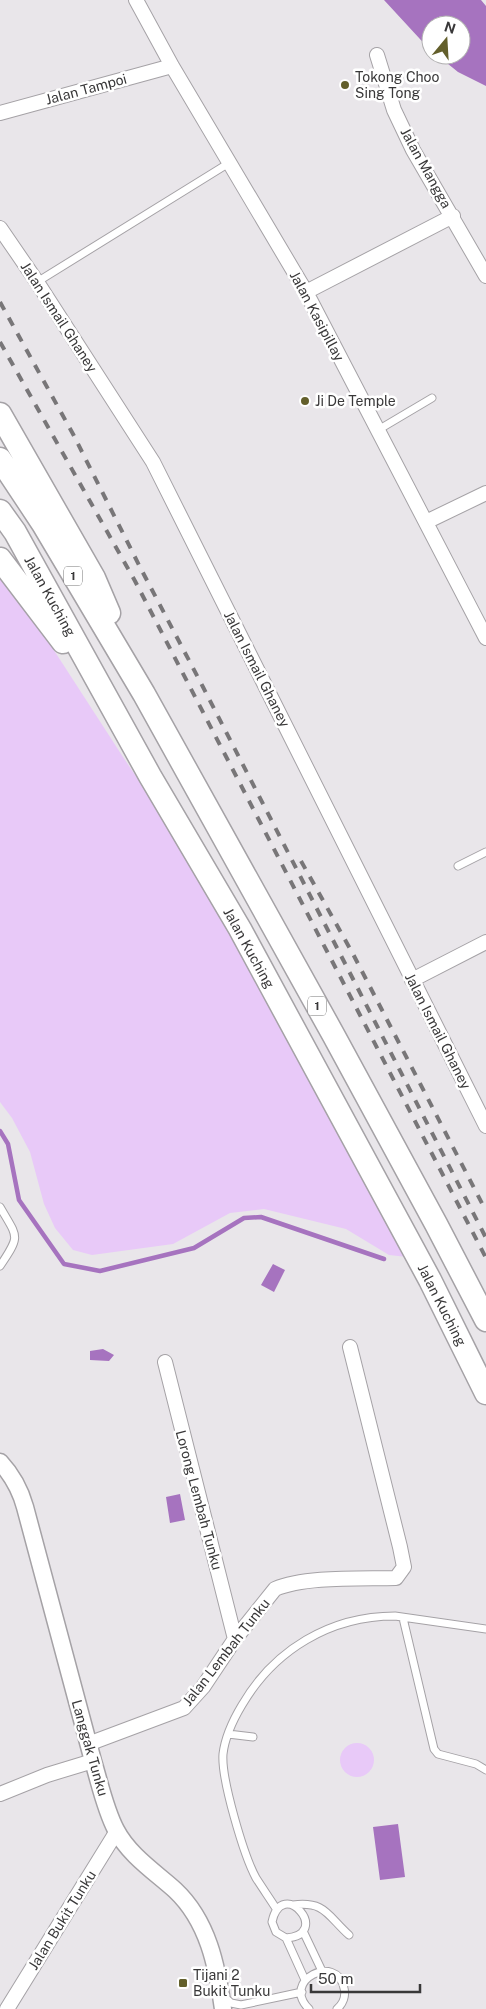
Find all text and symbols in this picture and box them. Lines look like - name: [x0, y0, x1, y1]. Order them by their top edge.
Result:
- north arrow: [421, 15, 471, 65]
- text: N: [442, 18, 458, 37]
- place label: Tokong Choo Sing Tong: [355, 69, 440, 101]
- street label: Jalan Tampoi: [44, 70, 128, 108]
- marker: Tokong Choo Sing Tong: [339, 79, 351, 91]
- street label: Jalan Mangga: [397, 125, 455, 211]
- street label: Jalan Ismail Ghaney: [17, 259, 101, 376]
- street label: Jalan Kasipillay: [287, 268, 348, 364]
- place label: Ji De Temple: [315, 393, 396, 409]
- marker: Ji De Temple: [299, 395, 311, 407]
- street label: Jalan Kuching: [21, 553, 79, 639]
- road number: 1: [64, 566, 82, 586]
- street label: Jalan Ismail Ghaney: [221, 608, 293, 730]
- street label: Jalan Kuching: [220, 905, 278, 991]
- street label: Jalan Ismail Ghaney: [402, 970, 474, 1092]
- road number: 1: [308, 996, 326, 1016]
- street label: Jalan Kuching: [414, 1261, 470, 1349]
- street label: Lorong Lembah Tunku: [173, 1428, 225, 1572]
- street label: Jalan Lembah Tunku: [179, 1595, 273, 1709]
- street label: Langgak Tunku: [69, 1698, 111, 1798]
- street label: Jalan Bukit Tunku: [25, 1867, 99, 1973]
- scale bar: [311, 1962, 420, 1994]
- place label: Tijani 2 Bukit Tunku: [193, 1967, 270, 1999]
- text: 50 m: [318, 1970, 353, 1987]
- marker: Tijani 2 Bukit Tunku: [177, 1977, 189, 1989]

